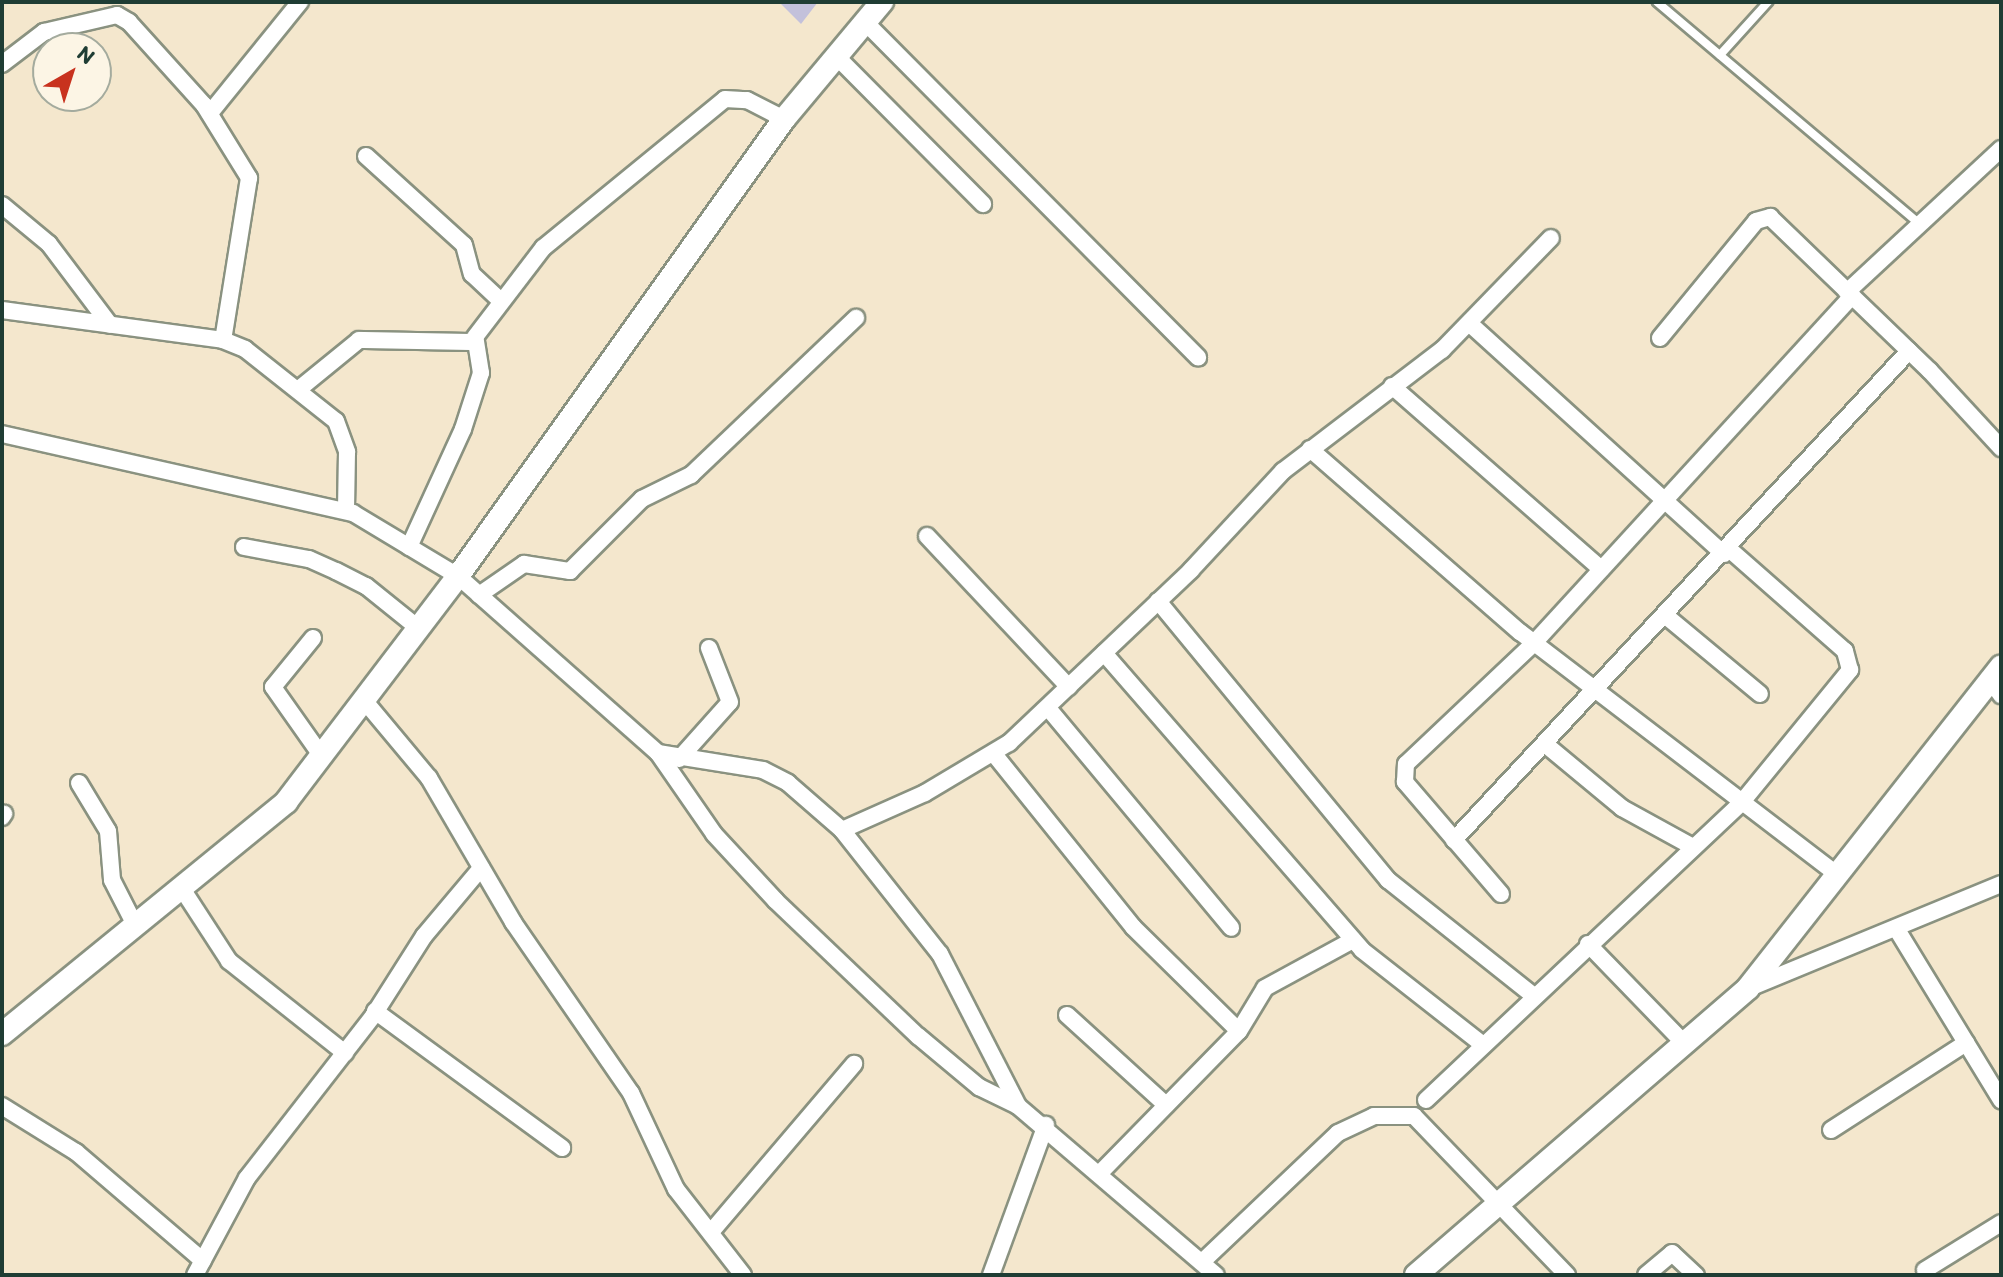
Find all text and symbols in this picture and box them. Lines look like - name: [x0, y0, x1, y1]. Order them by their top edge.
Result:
- north arrow: [32, 32, 112, 112]
- text: N: [72, 39, 100, 70]

